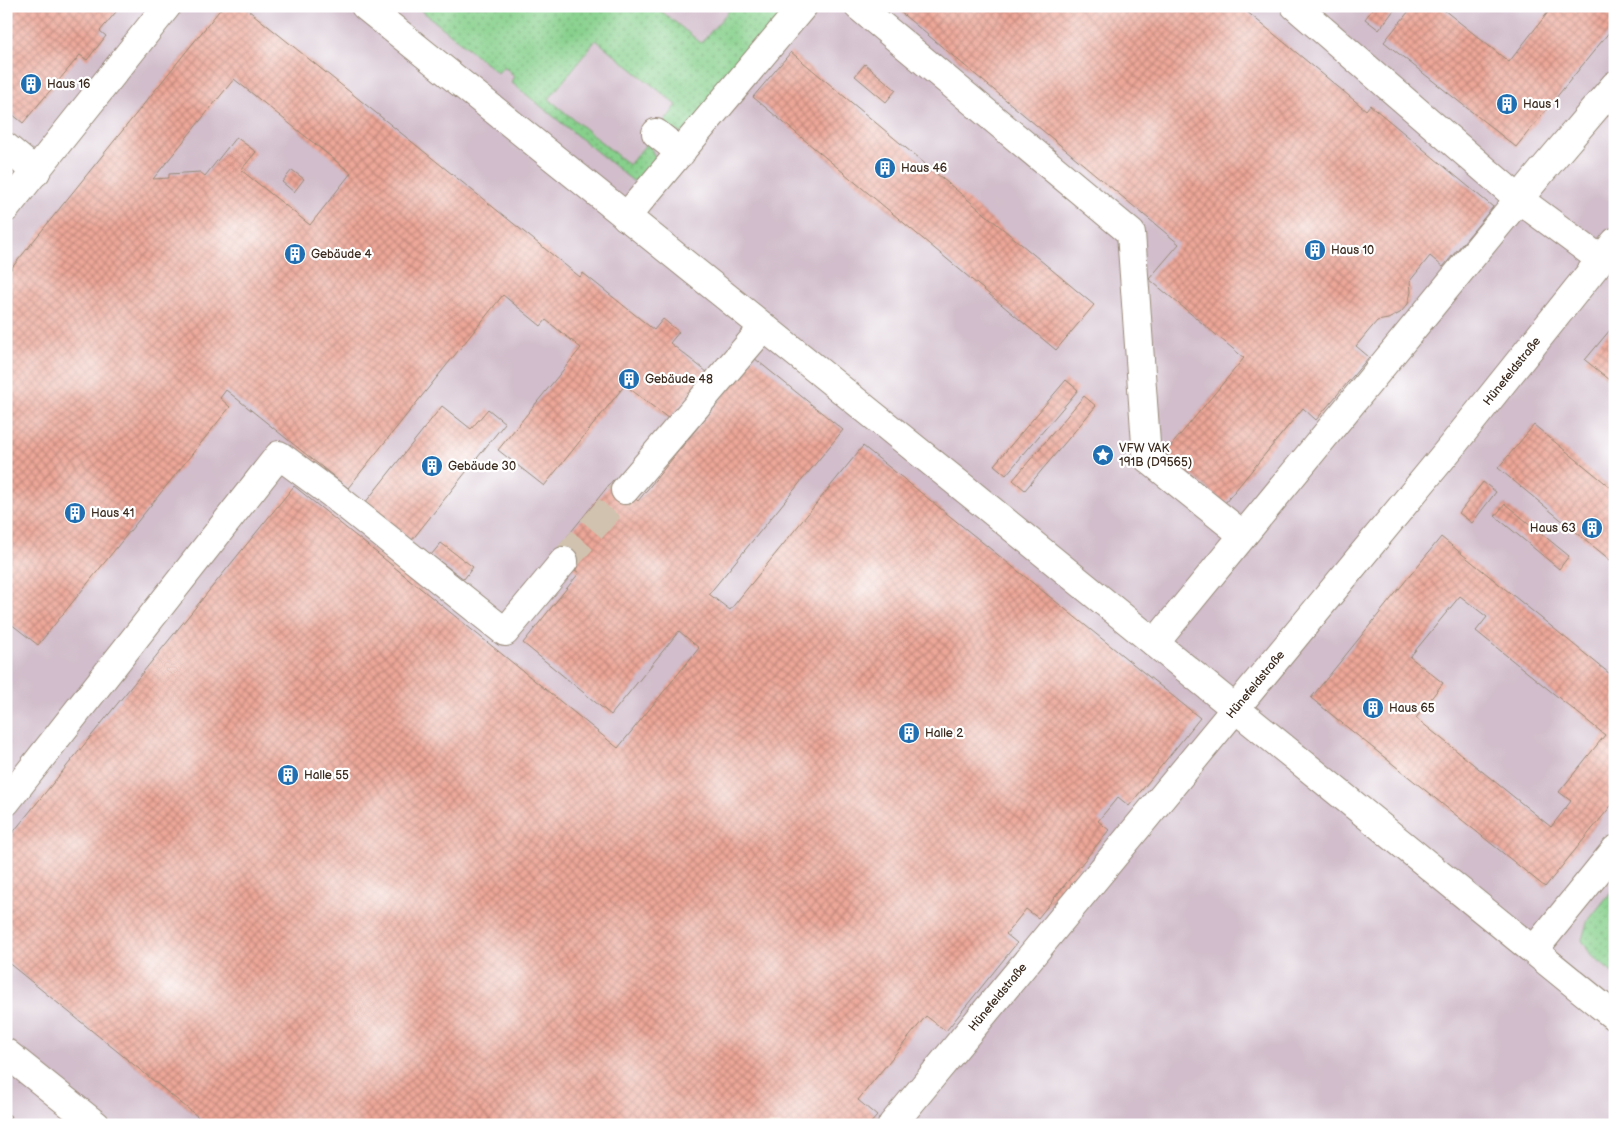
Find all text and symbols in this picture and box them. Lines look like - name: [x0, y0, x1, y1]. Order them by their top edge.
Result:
- building icon: Haus 16: [19, 72, 43, 96]
- place label: Haus 16: [47, 77, 90, 92]
- building icon: Haus 1: [1495, 92, 1519, 116]
- place label: Haus 1: [1523, 97, 1559, 112]
- building icon: Haus 46: [873, 156, 897, 180]
- place label: Haus 46: [901, 161, 947, 176]
- building icon: Haus 10: [1303, 238, 1327, 262]
- building icon: Gebäude 4: [283, 242, 307, 266]
- place label: Haus 10: [1331, 243, 1374, 258]
- place label: Gebäude 4: [311, 247, 373, 262]
- street label: Hünefeldstraße: [1480, 334, 1544, 408]
- building icon: Gebäude 48: [617, 367, 641, 391]
- place label: Gebäude 48: [645, 372, 713, 387]
- place label: VFW VAK 191B (D9565): [1119, 441, 1192, 470]
- place icon: VFW VAK 191B (D9565): [1091, 443, 1115, 467]
- building icon: Gebäude 30: [420, 454, 444, 478]
- place label: Gebäude 30: [448, 459, 516, 474]
- building icon: Haus 41: [63, 501, 87, 525]
- place label: Haus 41: [91, 506, 134, 521]
- building icon: Haus 63: [1580, 516, 1604, 540]
- place label: Haus 63: [1530, 521, 1576, 536]
- street label: Hünefeldstraße: [1223, 647, 1288, 721]
- building icon: Haus 65: [1361, 696, 1385, 720]
- place label: Haus 65: [1389, 701, 1435, 716]
- building icon: Halle 2: [897, 721, 921, 745]
- place label: Halle 2: [925, 726, 963, 741]
- building icon: Halle 55: [276, 763, 300, 787]
- place label: Halle 55: [304, 768, 349, 783]
- street label: Hünefeldstraße: [965, 960, 1030, 1034]

